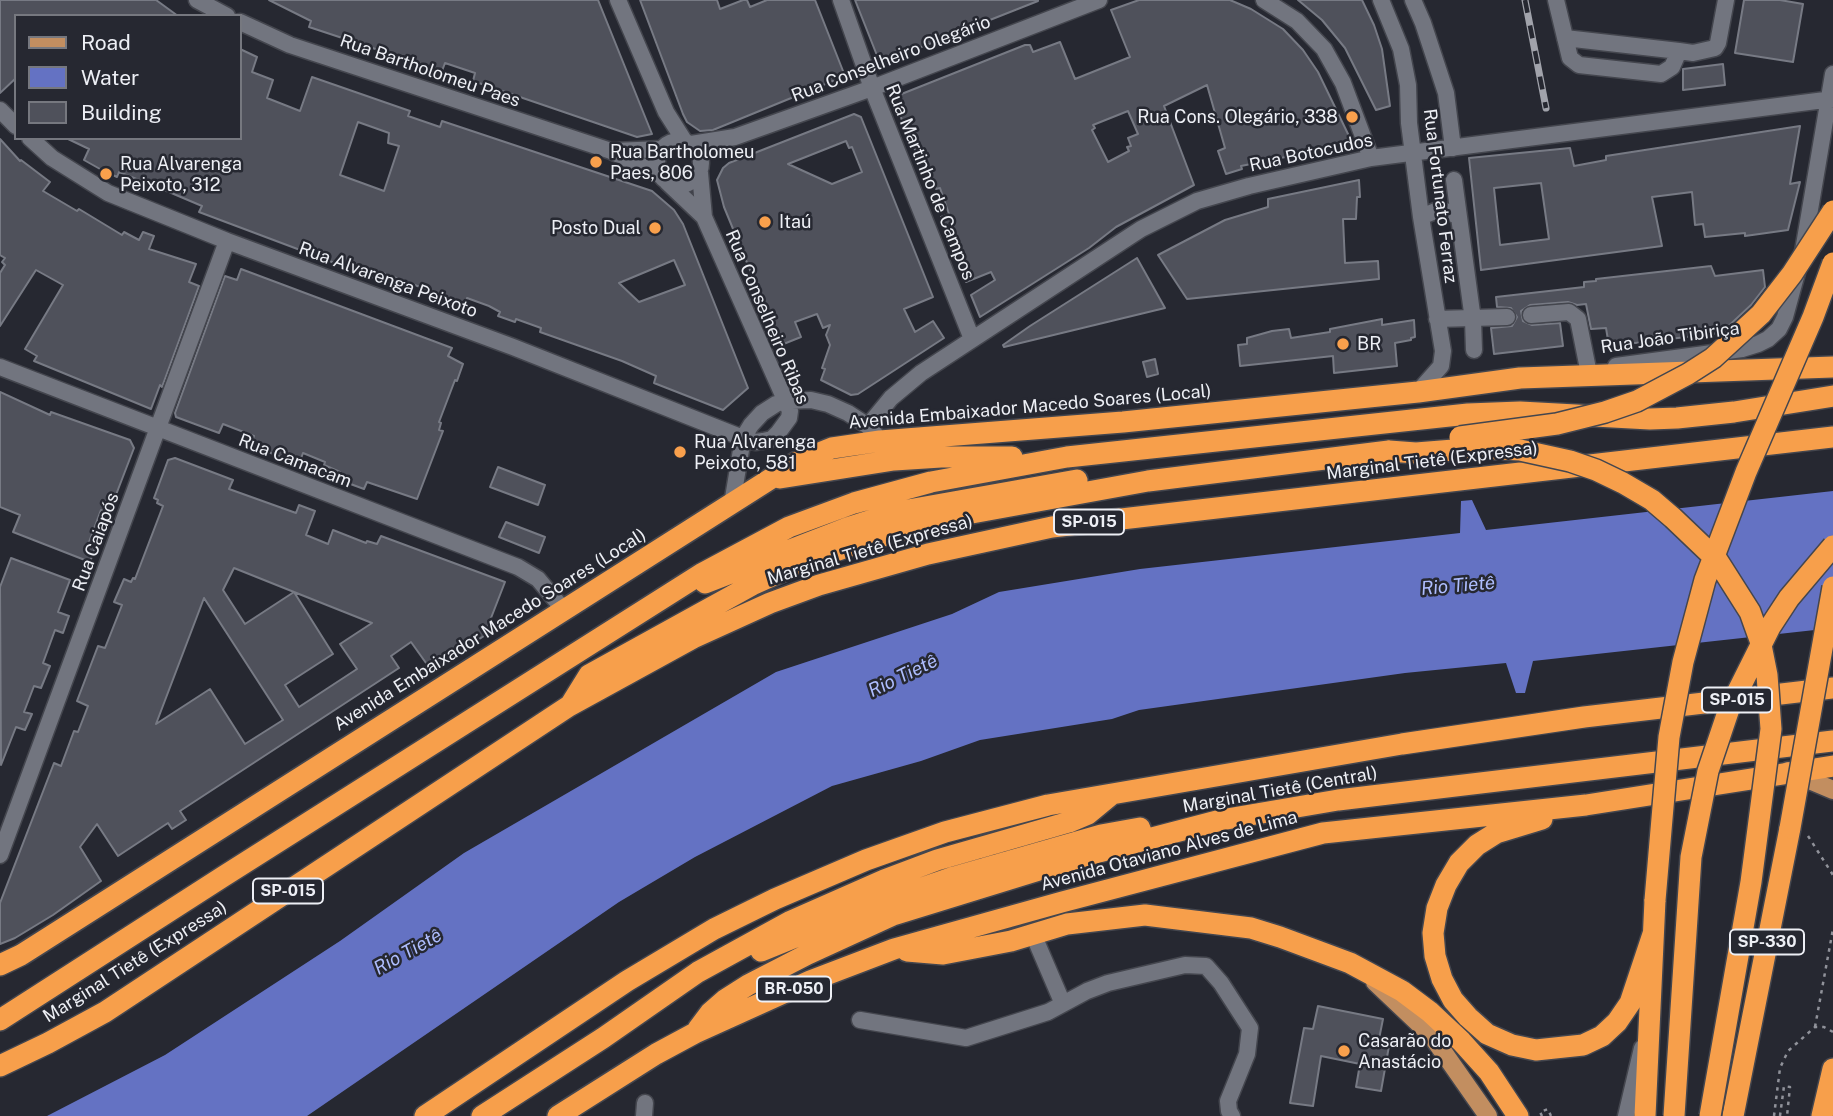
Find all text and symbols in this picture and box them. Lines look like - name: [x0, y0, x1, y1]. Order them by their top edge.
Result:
- street label: Rua Conselheiro Olegário: [788, 11, 994, 107]
- legend: [14, 14, 242, 140]
- text: Road: [81, 30, 131, 55]
- street label: Rua Bartholomeu Paes: [337, 30, 523, 112]
- text: Water: [81, 65, 139, 90]
- street label: Rua Martinho de Campos: [881, 81, 979, 283]
- text: Building: [81, 100, 162, 125]
- place label: Rua Cons. Olegário, 338: [1137, 106, 1338, 128]
- street label: Rua Fortunato Ferraz: [1419, 107, 1461, 285]
- marker: Rua Cons. Olegário, 338: [1344, 109, 1360, 125]
- street label: Rua Botocudos: [1247, 129, 1375, 177]
- place label: Rua Bartholomeu Paes, 806: [610, 141, 755, 184]
- place label: Rua Alvarenga Peixoto, 312: [120, 153, 242, 196]
- marker: Rua Bartholomeu Paes, 806: [588, 154, 604, 170]
- marker: Rua Alvarenga Peixoto, 312: [98, 166, 114, 182]
- place label: Itaú: [779, 211, 811, 233]
- marker: Itaú: [757, 214, 773, 230]
- place label: Posto Dual: [551, 217, 641, 239]
- marker: Posto Dual: [647, 220, 663, 236]
- street label: Rua Conselheiro Ribas: [721, 227, 813, 407]
- street label: Rua Alvarenga Peixoto: [296, 238, 480, 322]
- street label: Rua João Tibiriça: [1599, 318, 1741, 358]
- place label: BR: [1357, 333, 1381, 355]
- marker: BR: [1335, 336, 1351, 352]
- street label: Avenida Embaixador Macedo Soares (Local): [848, 380, 1212, 434]
- street label: Rua Camacam: [235, 429, 355, 493]
- place label: Rua Alvarenga Peixoto, 581: [694, 431, 816, 474]
- street label: Marginal Tietê (Expressa): [1325, 437, 1539, 485]
- marker: Rua Alvarenga Peixoto, 581: [672, 444, 688, 460]
- street label: Rua Caiapós: [68, 490, 124, 594]
- road number: SP-015: [1054, 509, 1124, 534]
- street label: Marginal Tietê (Expressa): [765, 510, 975, 590]
- street label: Avenida Embaixador Macedo Soares (Local): [330, 524, 650, 736]
- water label: Rio Tietê: [1420, 571, 1496, 601]
- water label: Rio Tietê: [865, 649, 941, 703]
- road number: SP-015: [1702, 688, 1772, 712]
- street label: Marginal Tietê (Central): [1181, 762, 1379, 818]
- street label: Avenida Otaviano Alves de Lima: [1038, 806, 1300, 896]
- road number: SP-015: [253, 878, 323, 904]
- street label: Marginal Tietê (Expressa): [39, 896, 231, 1028]
- water label: Rio Tietê: [370, 924, 446, 980]
- road number: SP-330: [1730, 930, 1804, 954]
- road number: BR-050: [757, 976, 831, 1001]
- place label: Casarão do Anastácio: [1358, 1030, 1451, 1072]
- marker: Casarão do Anastácio: [1336, 1043, 1352, 1059]

